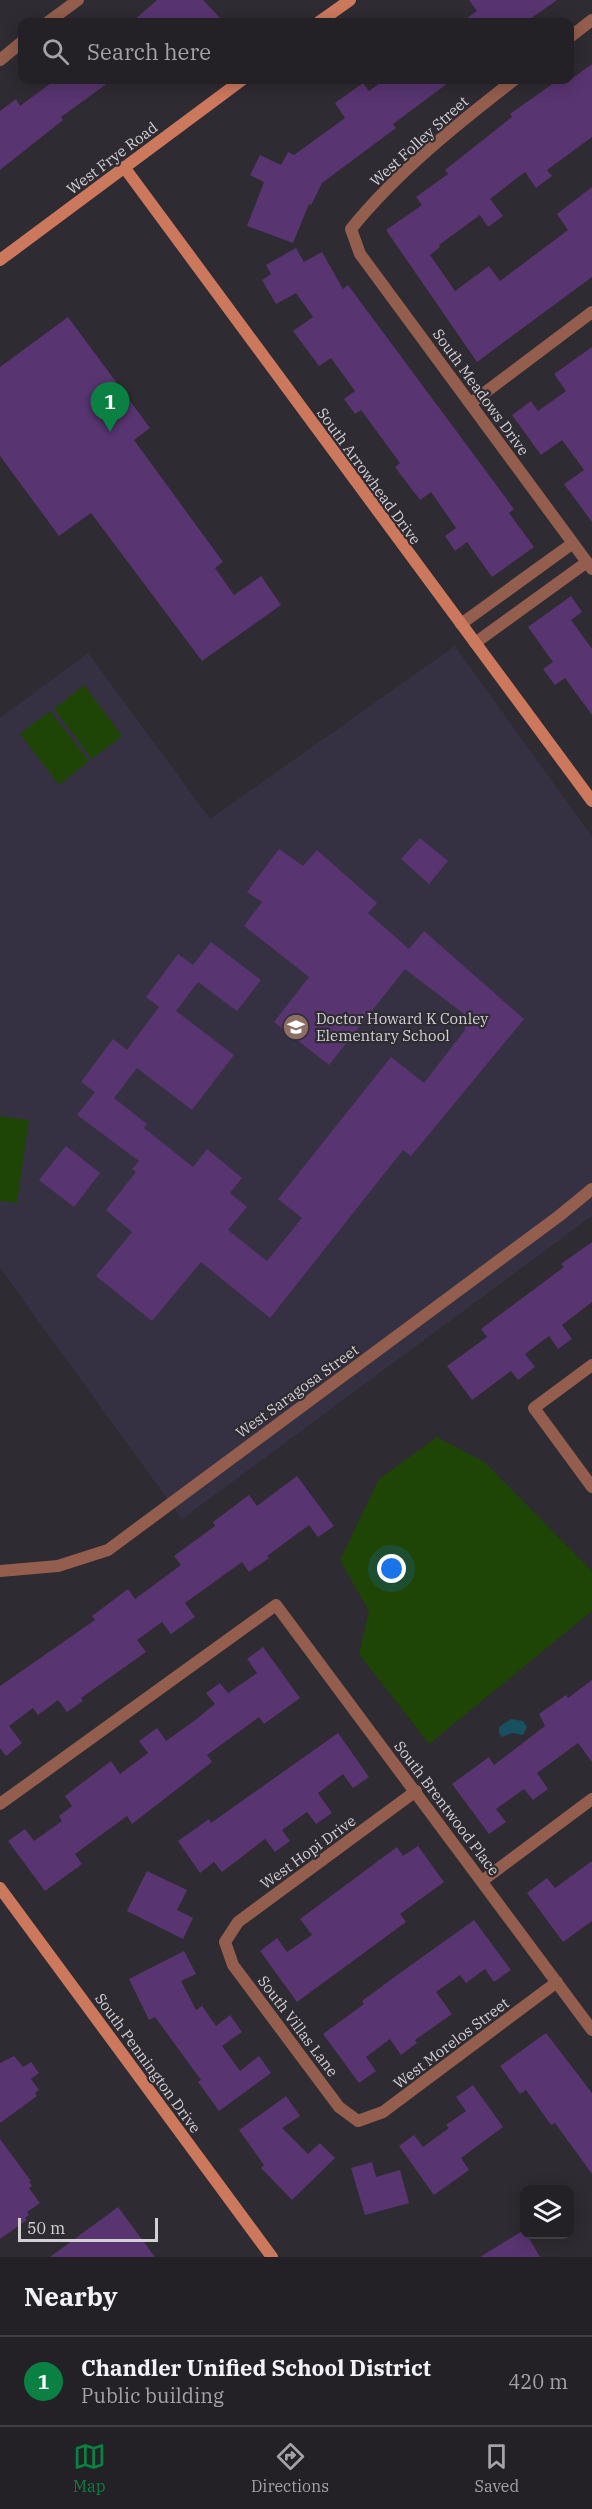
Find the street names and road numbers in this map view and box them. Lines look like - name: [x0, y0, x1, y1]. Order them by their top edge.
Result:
- street label: West Folley Street: [366, 92, 472, 190]
- street label: West Frye Road: [63, 118, 161, 198]
- street label: South Meadows Drive: [429, 325, 533, 459]
- street label: South Arrowhead Drive: [313, 404, 425, 548]
- street label: West Saragosa Street: [232, 1340, 362, 1442]
- street label: South Brentwood Place: [390, 1737, 504, 1879]
- street label: West Hopi Drive: [257, 1811, 359, 1893]
- street label: South Villas Lane: [254, 1972, 342, 2080]
- street label: South Pennington Drive: [91, 1989, 205, 2137]
- street label: West Morelos Street: [389, 1993, 513, 2093]

